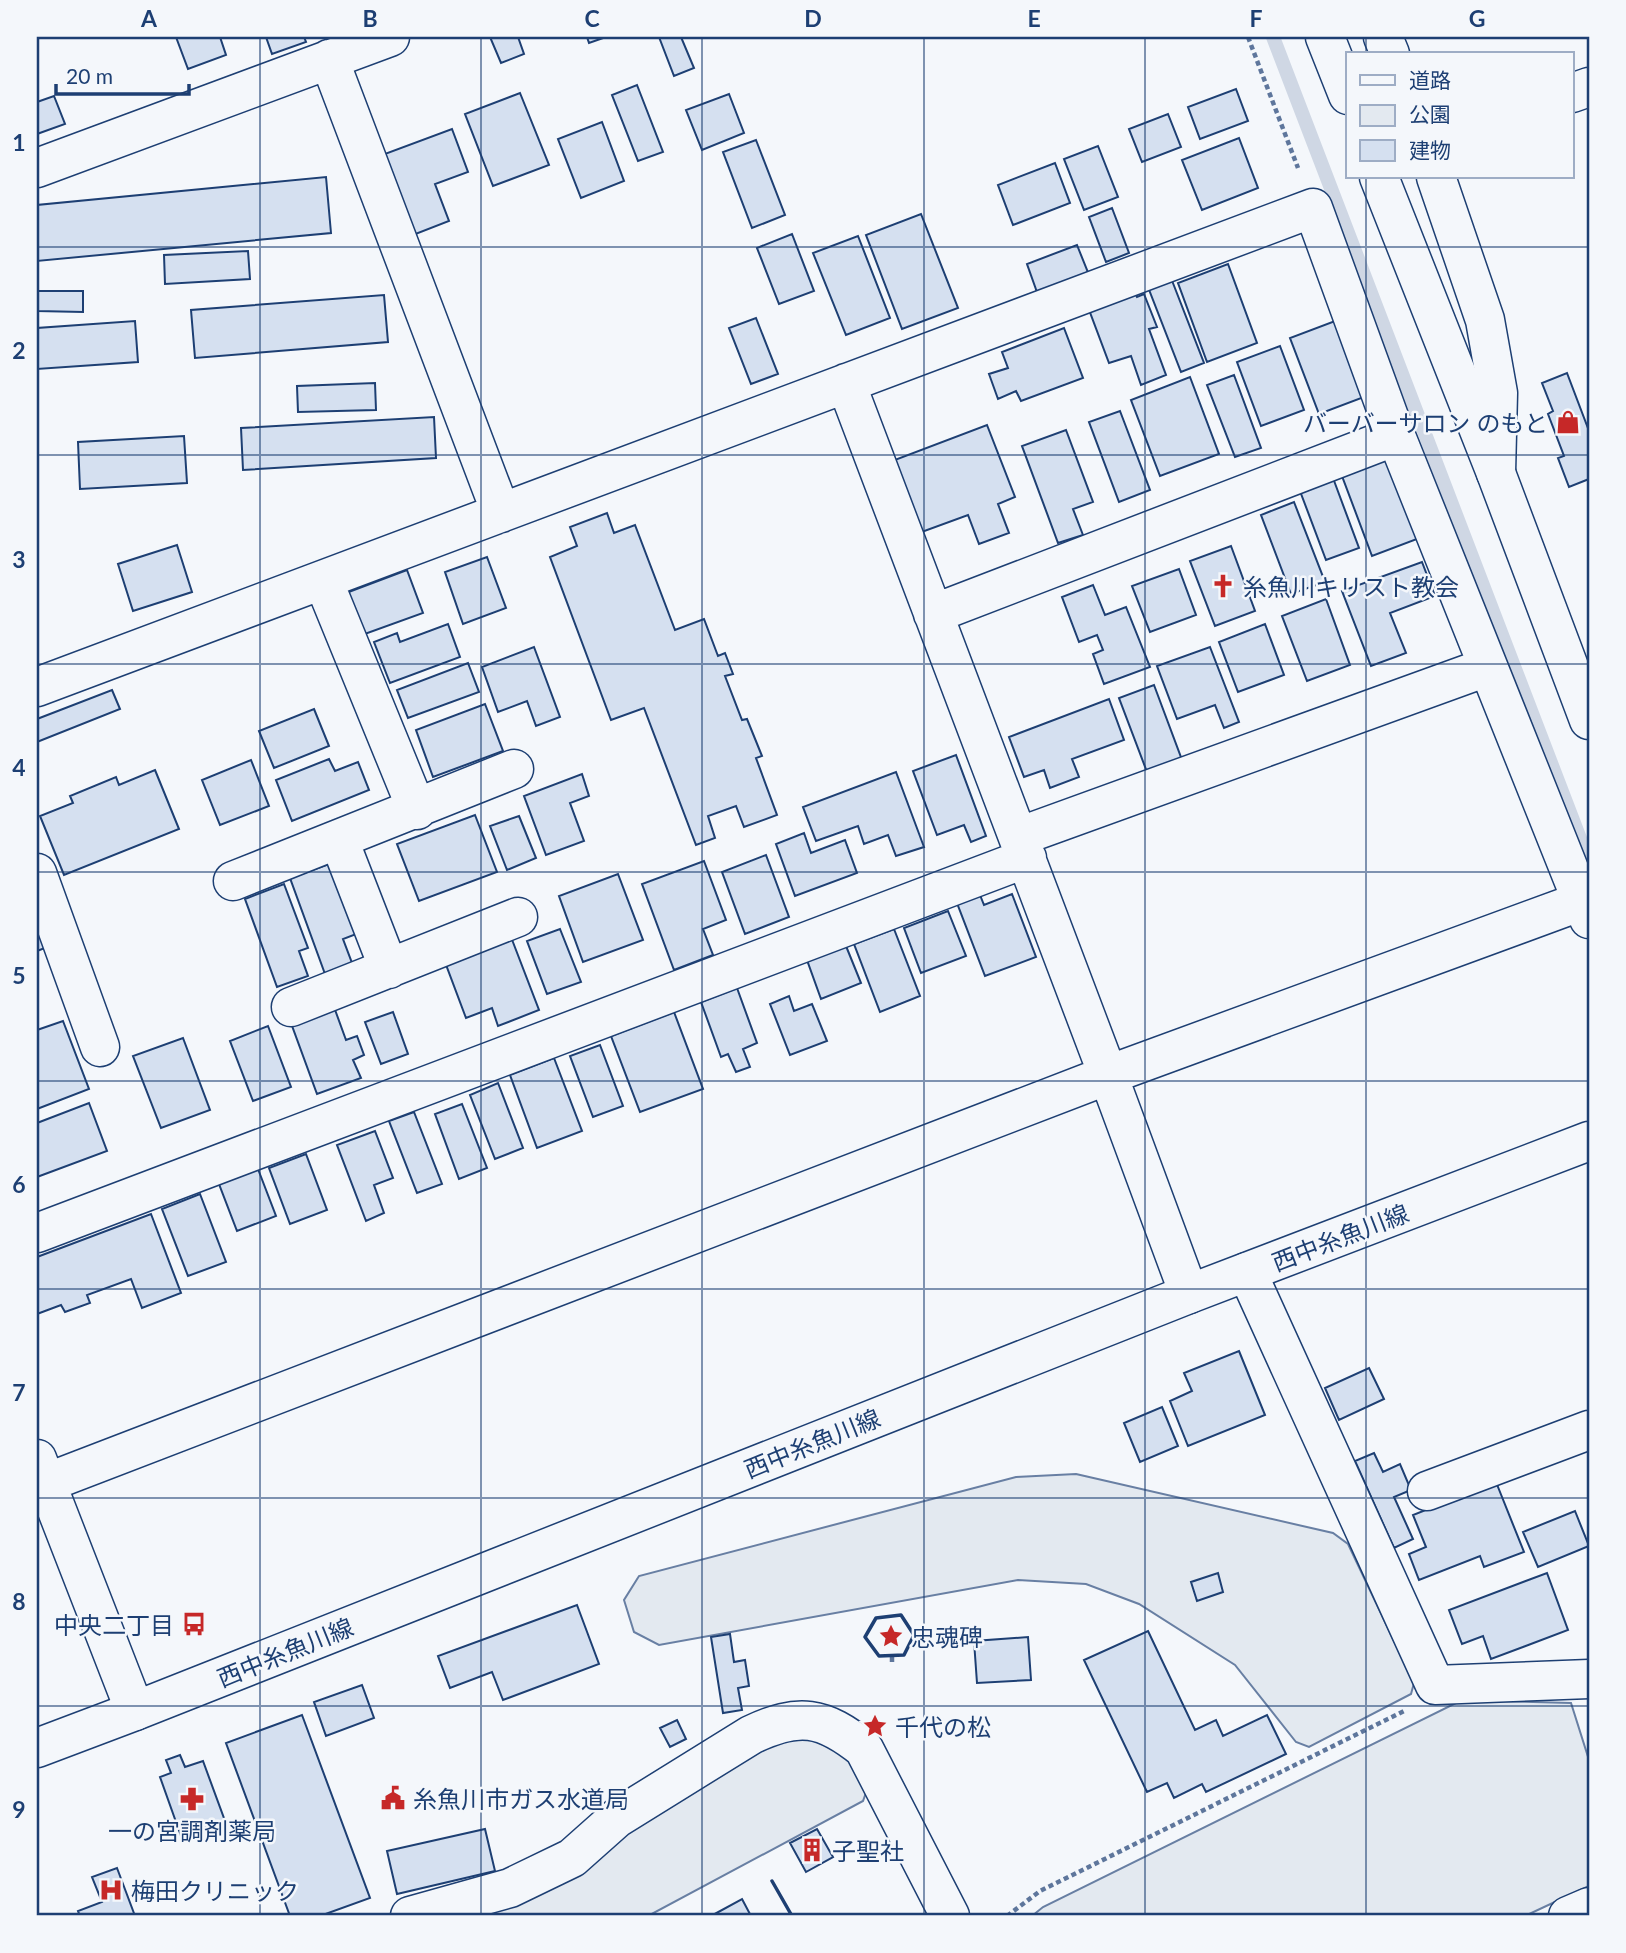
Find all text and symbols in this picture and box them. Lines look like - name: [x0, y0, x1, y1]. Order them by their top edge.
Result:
- text: A: [140, 4, 158, 32]
- text: B: [362, 4, 378, 32]
- text: C: [584, 4, 600, 32]
- text: D: [804, 4, 822, 32]
- text: E: [1027, 4, 1041, 32]
- text: F: [1249, 4, 1263, 32]
- text: G: [1469, 4, 1485, 32]
- scale bar: [56, 52, 189, 96]
- legend: [1346, 52, 1574, 178]
- text: 20 m: [66, 63, 113, 88]
- text: 道路: [1409, 67, 1451, 92]
- text: 公園: [1409, 101, 1451, 126]
- text: 1: [12, 128, 26, 156]
- text: 建物: [1409, 137, 1451, 162]
- text: 2: [12, 336, 26, 364]
- place label: バーバーサロン のもと: [1303, 408, 1548, 437]
- shop icon: バーバーサロン のもと: [1554, 408, 1582, 436]
- text: 3: [12, 545, 26, 573]
- church icon: 糸魚川キリスト教会: [1209, 572, 1237, 600]
- place label: 糸魚川キリスト教会: [1243, 572, 1459, 601]
- text: 4: [12, 753, 26, 781]
- text: 5: [12, 961, 26, 989]
- text: 6: [12, 1170, 26, 1198]
- street label: 西中糸魚川線: [1268, 1198, 1412, 1276]
- text: 7: [12, 1378, 26, 1406]
- street label: 西中糸魚川線: [740, 1403, 884, 1483]
- text: 8: [12, 1587, 26, 1615]
- place label: 中央二丁目: [54, 1610, 174, 1639]
- bus stop icon: 中央二丁目: [180, 1610, 208, 1638]
- street label: 西中糸魚川線: [213, 1612, 357, 1692]
- place icon: 忠魂碑: [877, 1622, 905, 1650]
- place label: 忠魂碑: [911, 1622, 983, 1651]
- place icon: 千代の松: [861, 1712, 889, 1740]
- place label: 千代の松: [895, 1712, 991, 1741]
- public building icon: 糸魚川市ガス水道局: [379, 1784, 407, 1812]
- place label: 糸魚川市ガス水道局: [413, 1784, 629, 1813]
- pharmacy icon: 一の宮調剤薬局: [178, 1785, 206, 1813]
- text: 9: [12, 1795, 26, 1823]
- place label: 一の宮調剤薬局: [108, 1816, 276, 1845]
- building icon: 子聖社: [798, 1836, 826, 1864]
- place label: 子聖社: [832, 1836, 904, 1865]
- hospital icon: 梅田クリニック: [97, 1876, 125, 1904]
- place label: 梅田クリニック: [131, 1876, 299, 1905]

